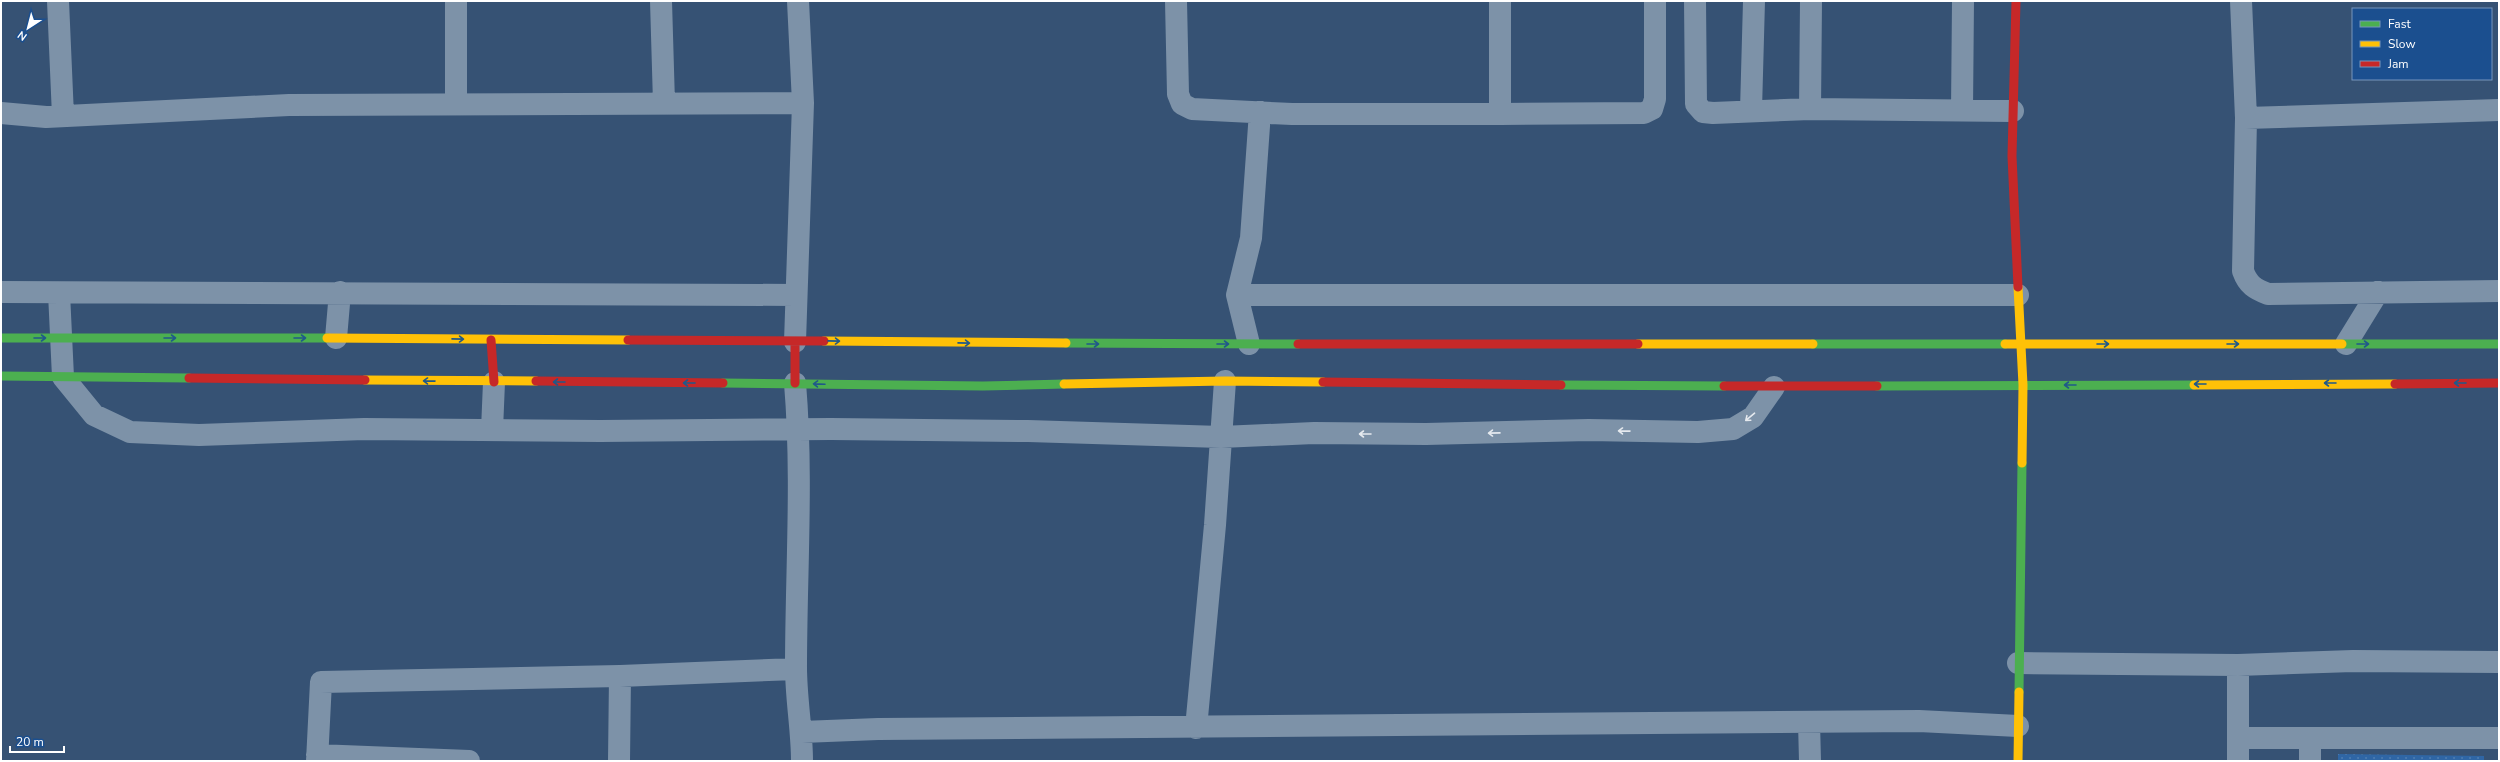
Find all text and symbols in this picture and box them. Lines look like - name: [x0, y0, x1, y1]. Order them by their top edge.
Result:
- north arrow: [8, 8, 48, 48]
- legend: [2352, 8, 2492, 80]
- text: Fast: [2388, 16, 2411, 32]
- text: N: [15, 27, 30, 44]
- text: Slow: [2388, 36, 2416, 52]
- text: Jam: [2387, 56, 2409, 72]
- one-way arrow: [33, 334, 46, 342]
- one-way arrow: [163, 334, 176, 342]
- one-way arrow: [293, 334, 306, 342]
- one-way arrow: [451, 335, 464, 343]
- one-way arrow: [827, 337, 840, 345]
- one-way arrow: [957, 339, 970, 347]
- one-way arrow: [1086, 340, 1099, 348]
- one-way arrow: [1216, 340, 1229, 348]
- one-way arrow: [2096, 340, 2109, 348]
- one-way arrow: [2226, 340, 2239, 348]
- one-way arrow: [2356, 340, 2369, 348]
- one-way arrow: [423, 377, 436, 385]
- one-way arrow: [553, 378, 566, 386]
- one-way arrow: [683, 379, 696, 387]
- one-way arrow: [2454, 379, 2467, 387]
- one-way arrow: [813, 380, 826, 388]
- one-way arrow: [2194, 380, 2207, 388]
- one-way arrow: [2324, 380, 2337, 387]
- one-way arrow: [2064, 381, 2077, 389]
- one-way arrow: [1745, 413, 1756, 422]
- one-way arrow: [1618, 427, 1631, 435]
- one-way arrow: [1488, 429, 1501, 436]
- one-way arrow: [1359, 430, 1372, 438]
- scale bar: [10, 728, 64, 754]
- text: 20 m: [16, 734, 44, 750]

